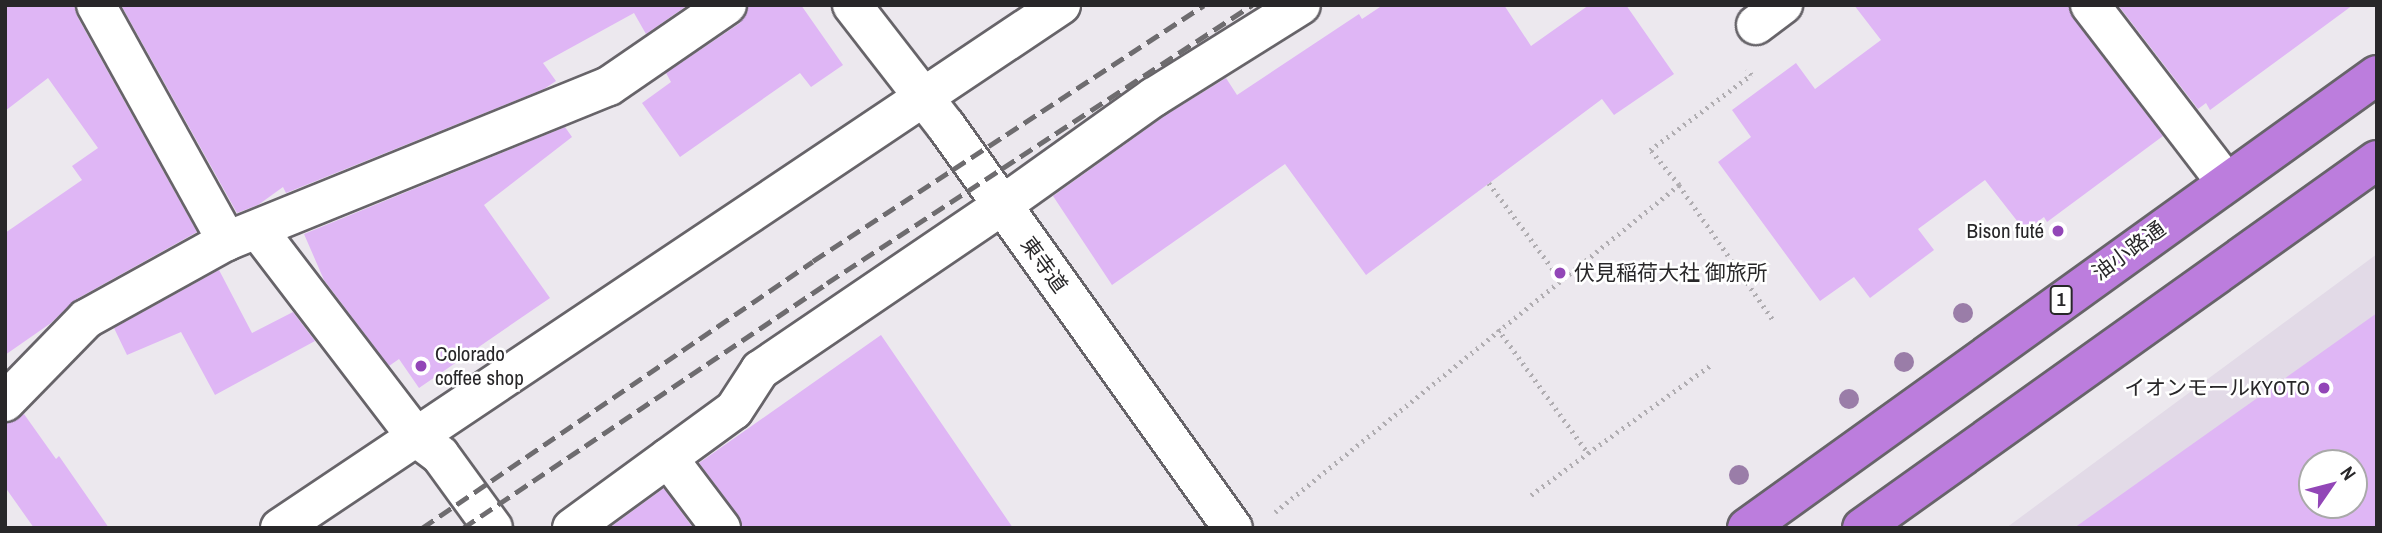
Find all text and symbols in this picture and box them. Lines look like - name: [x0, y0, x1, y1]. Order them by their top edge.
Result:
- street label: 油小路通: [2088, 216, 2170, 286]
- place label: Bison futé: [1966, 218, 2044, 244]
- marker: Bison futé: [2050, 223, 2066, 239]
- street label: 東寺道: [1015, 232, 1073, 298]
- place label: 伏見稲荷大社 御旅所: [1574, 260, 1768, 286]
- marker: 伏見稲荷大社 御旅所: [1552, 265, 1568, 281]
- road number: 1: [2049, 284, 2073, 316]
- place label: Colorado coffee shop: [435, 341, 524, 391]
- marker: Colorado coffee shop: [413, 358, 429, 374]
- place label: イオンモールKYOTO: [2124, 375, 2310, 401]
- marker: イオンモールKYOTO: [2316, 380, 2332, 396]
- north arrow: [2298, 449, 2368, 519]
- text: N: [2335, 461, 2362, 485]

